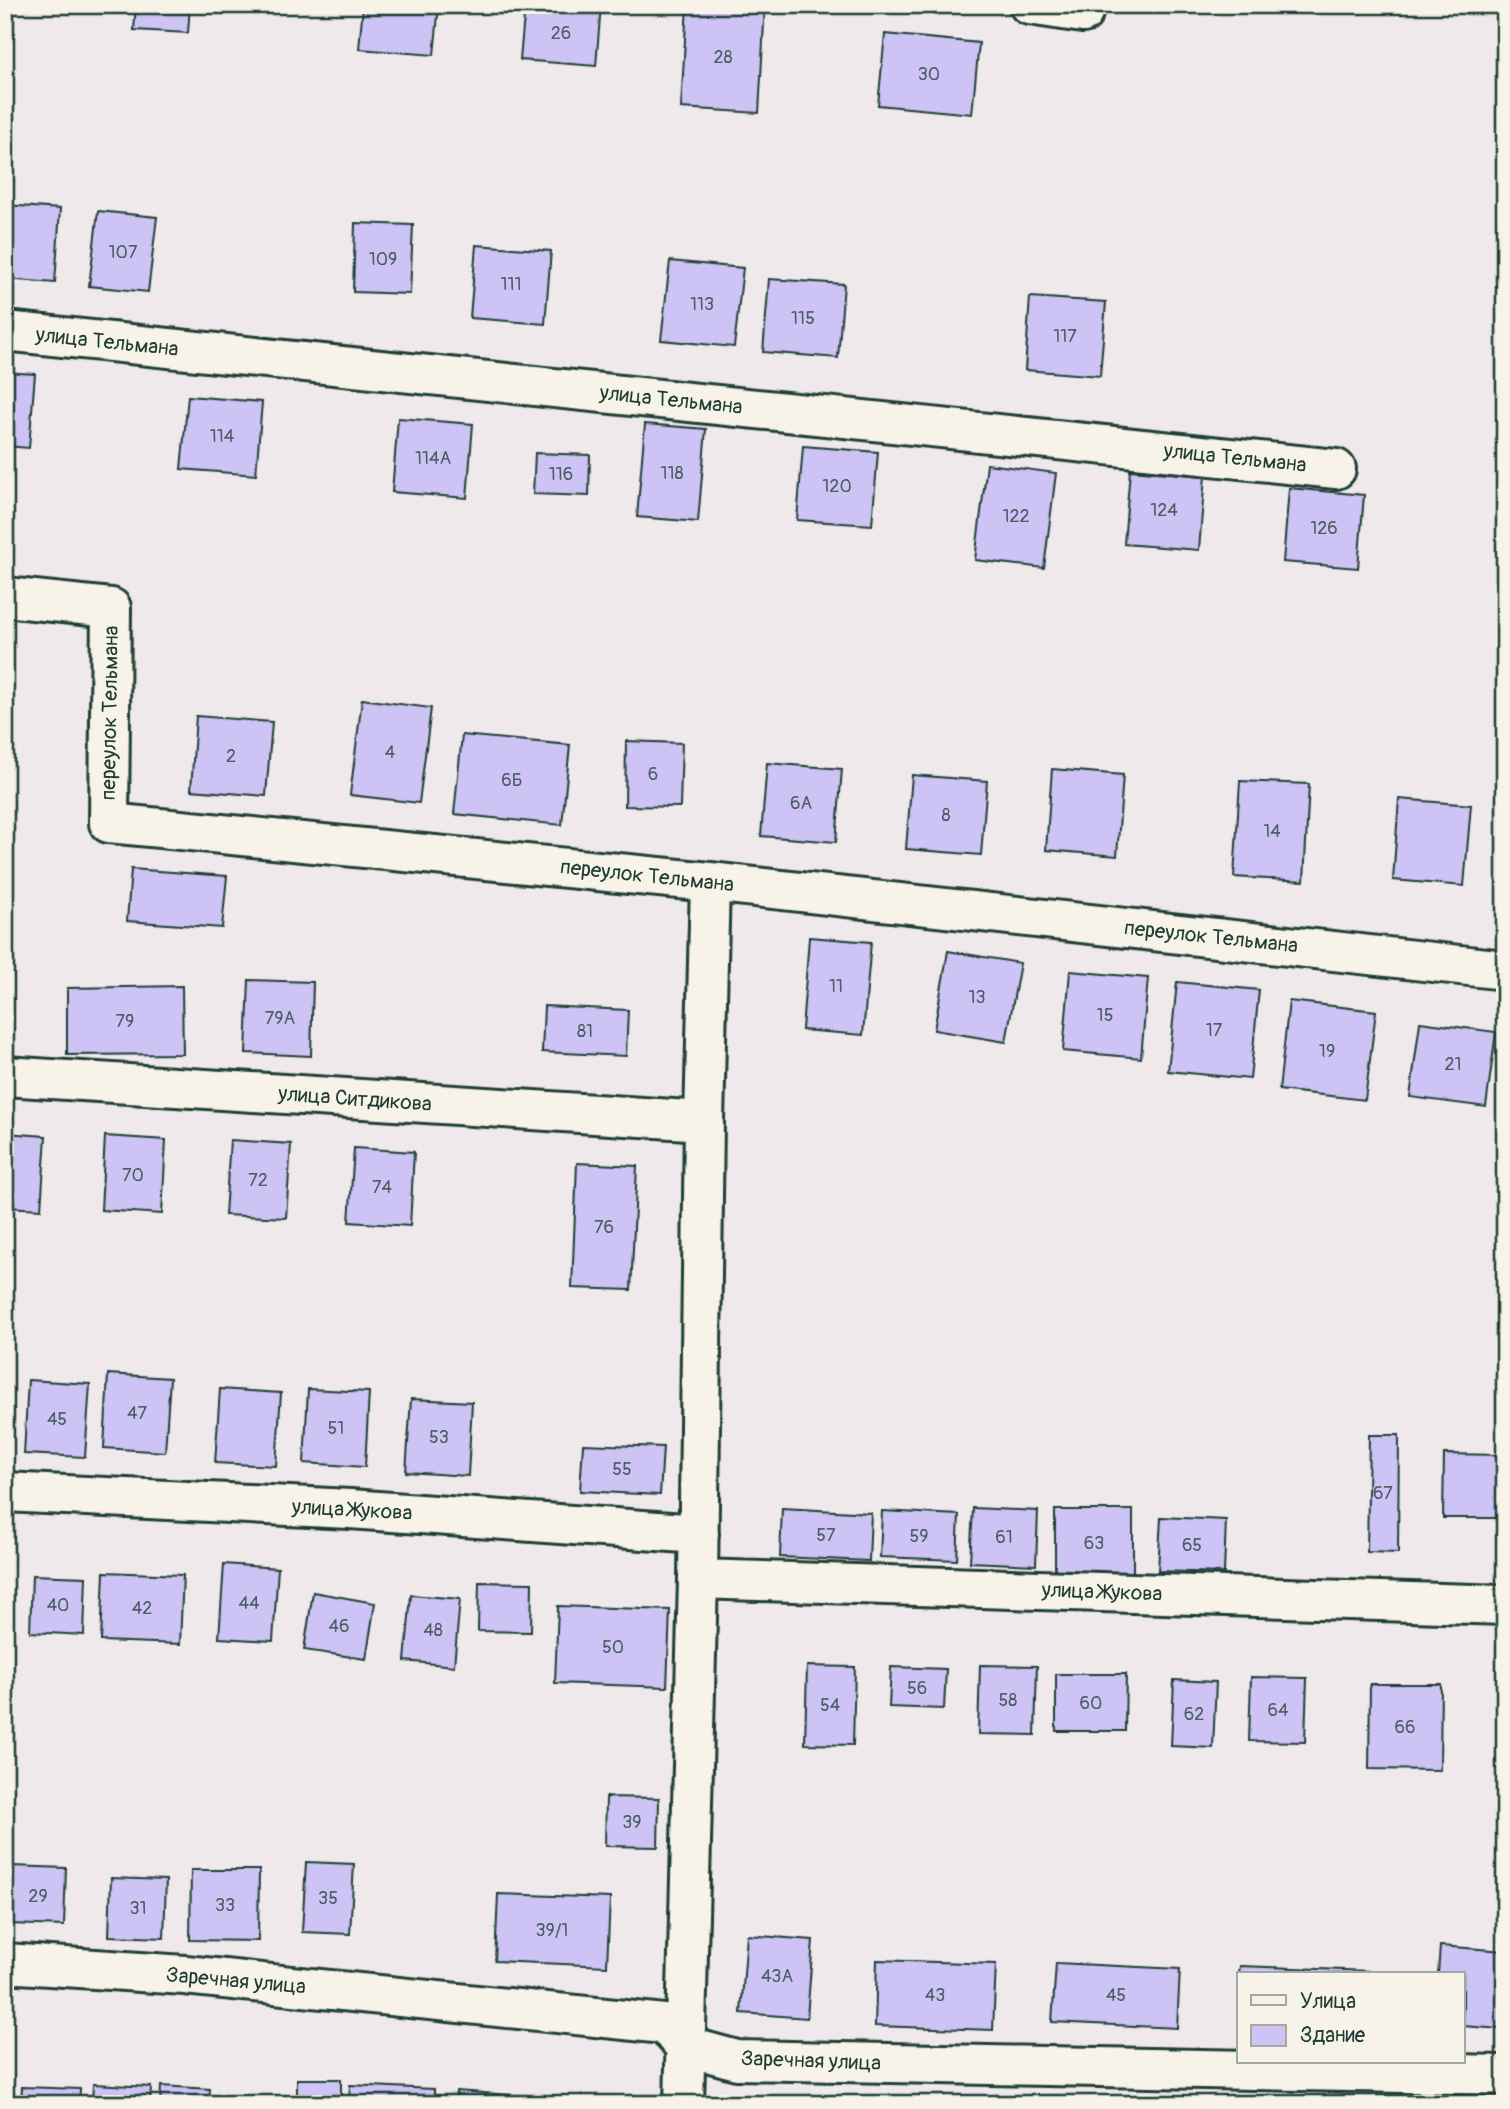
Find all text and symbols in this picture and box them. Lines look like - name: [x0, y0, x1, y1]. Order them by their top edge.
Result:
- house number: 26: [551, 22, 571, 45]
- house number: 28: [713, 46, 733, 69]
- house number: 30: [918, 63, 940, 86]
- house number: 107: [109, 241, 138, 264]
- house number: 109: [369, 248, 397, 271]
- house number: 111: [500, 273, 522, 296]
- house number: 113: [690, 293, 714, 316]
- house number: 115: [791, 307, 815, 330]
- street label: улица Тельмана: [33, 321, 180, 363]
- house number: 117: [1053, 325, 1077, 348]
- street label: улица Тельмана: [597, 379, 744, 421]
- house number: 114: [210, 425, 235, 448]
- street label: улица Тельмана: [1161, 437, 1308, 479]
- house number: 114А: [415, 447, 451, 470]
- house number: 118: [660, 462, 684, 485]
- house number: 116: [549, 463, 573, 486]
- house number: 120: [822, 475, 852, 498]
- house number: 124: [1150, 499, 1178, 522]
- house number: 122: [1002, 505, 1030, 528]
- house number: 126: [1310, 517, 1338, 540]
- street label: переулок Тельмана: [95, 625, 125, 801]
- house number: 4: [385, 741, 396, 764]
- house number: 2: [226, 745, 236, 768]
- house number: 6: [648, 763, 658, 786]
- house number: 6Б: [501, 769, 523, 792]
- house number: 6А: [790, 792, 812, 815]
- house number: 8: [941, 804, 951, 827]
- house number: 14: [1263, 820, 1281, 843]
- street label: переулок Тельмана: [559, 853, 735, 899]
- street label: переулок Тельмана: [1123, 914, 1299, 960]
- house number: 11: [829, 975, 843, 998]
- house number: 13: [968, 986, 986, 1009]
- house number: 15: [1097, 1004, 1113, 1027]
- house number: 79А: [265, 1007, 296, 1030]
- house number: 79: [116, 1010, 134, 1033]
- house number: 17: [1206, 1019, 1223, 1042]
- house number: 81: [577, 1020, 593, 1043]
- house number: 19: [1319, 1040, 1335, 1063]
- house number: 21: [1444, 1053, 1462, 1076]
- street label: улица Ситдикова: [276, 1080, 433, 1118]
- house number: 70: [122, 1164, 144, 1187]
- house number: 72: [248, 1169, 268, 1192]
- house number: 74: [372, 1176, 393, 1199]
- house number: 76: [594, 1216, 614, 1239]
- house number: 47: [127, 1402, 147, 1425]
- house number: 45: [47, 1408, 67, 1431]
- house number: 51: [328, 1417, 344, 1440]
- house number: 53: [429, 1426, 449, 1449]
- house number: 55: [612, 1458, 632, 1481]
- house number: 67: [1373, 1482, 1393, 1505]
- street label: улица Жукова: [290, 1493, 413, 1527]
- house number: 57: [816, 1524, 836, 1547]
- house number: 59: [909, 1525, 929, 1548]
- house number: 61: [995, 1526, 1013, 1549]
- house number: 63: [1084, 1532, 1104, 1555]
- house number: 65: [1182, 1534, 1202, 1557]
- street label: улица Жукова: [1040, 1576, 1163, 1608]
- house number: 44: [239, 1592, 260, 1615]
- house number: 40: [47, 1594, 69, 1617]
- house number: 42: [132, 1597, 152, 1620]
- house number: 46: [329, 1615, 349, 1638]
- house number: 48: [423, 1619, 443, 1642]
- house number: 50: [602, 1636, 624, 1659]
- house number: 56: [907, 1677, 927, 1700]
- house number: 58: [999, 1689, 1017, 1712]
- house number: 60: [1080, 1692, 1102, 1715]
- house number: 54: [820, 1694, 841, 1717]
- house number: 64: [1268, 1699, 1289, 1722]
- house number: 62: [1184, 1703, 1204, 1726]
- house number: 66: [1395, 1716, 1415, 1739]
- house number: 39: [622, 1811, 642, 1834]
- house number: 29: [28, 1885, 48, 1908]
- house number: 35: [318, 1887, 338, 1910]
- house number: 33: [215, 1894, 235, 1917]
- house number: 31: [129, 1897, 147, 1920]
- house number: 39/1: [536, 1919, 568, 1942]
- street label: Заречная улица: [165, 1961, 307, 2001]
- house number: 43А: [761, 1965, 793, 1988]
- legend: [1237, 1972, 1464, 2064]
- house number: 43: [925, 1984, 945, 2007]
- house number: 45: [1106, 1984, 1126, 2007]
- text: Улица: [1300, 1988, 1356, 2015]
- text: Здание: [1300, 2022, 1366, 2049]
- street label: Заречная улица: [740, 2045, 882, 2077]

